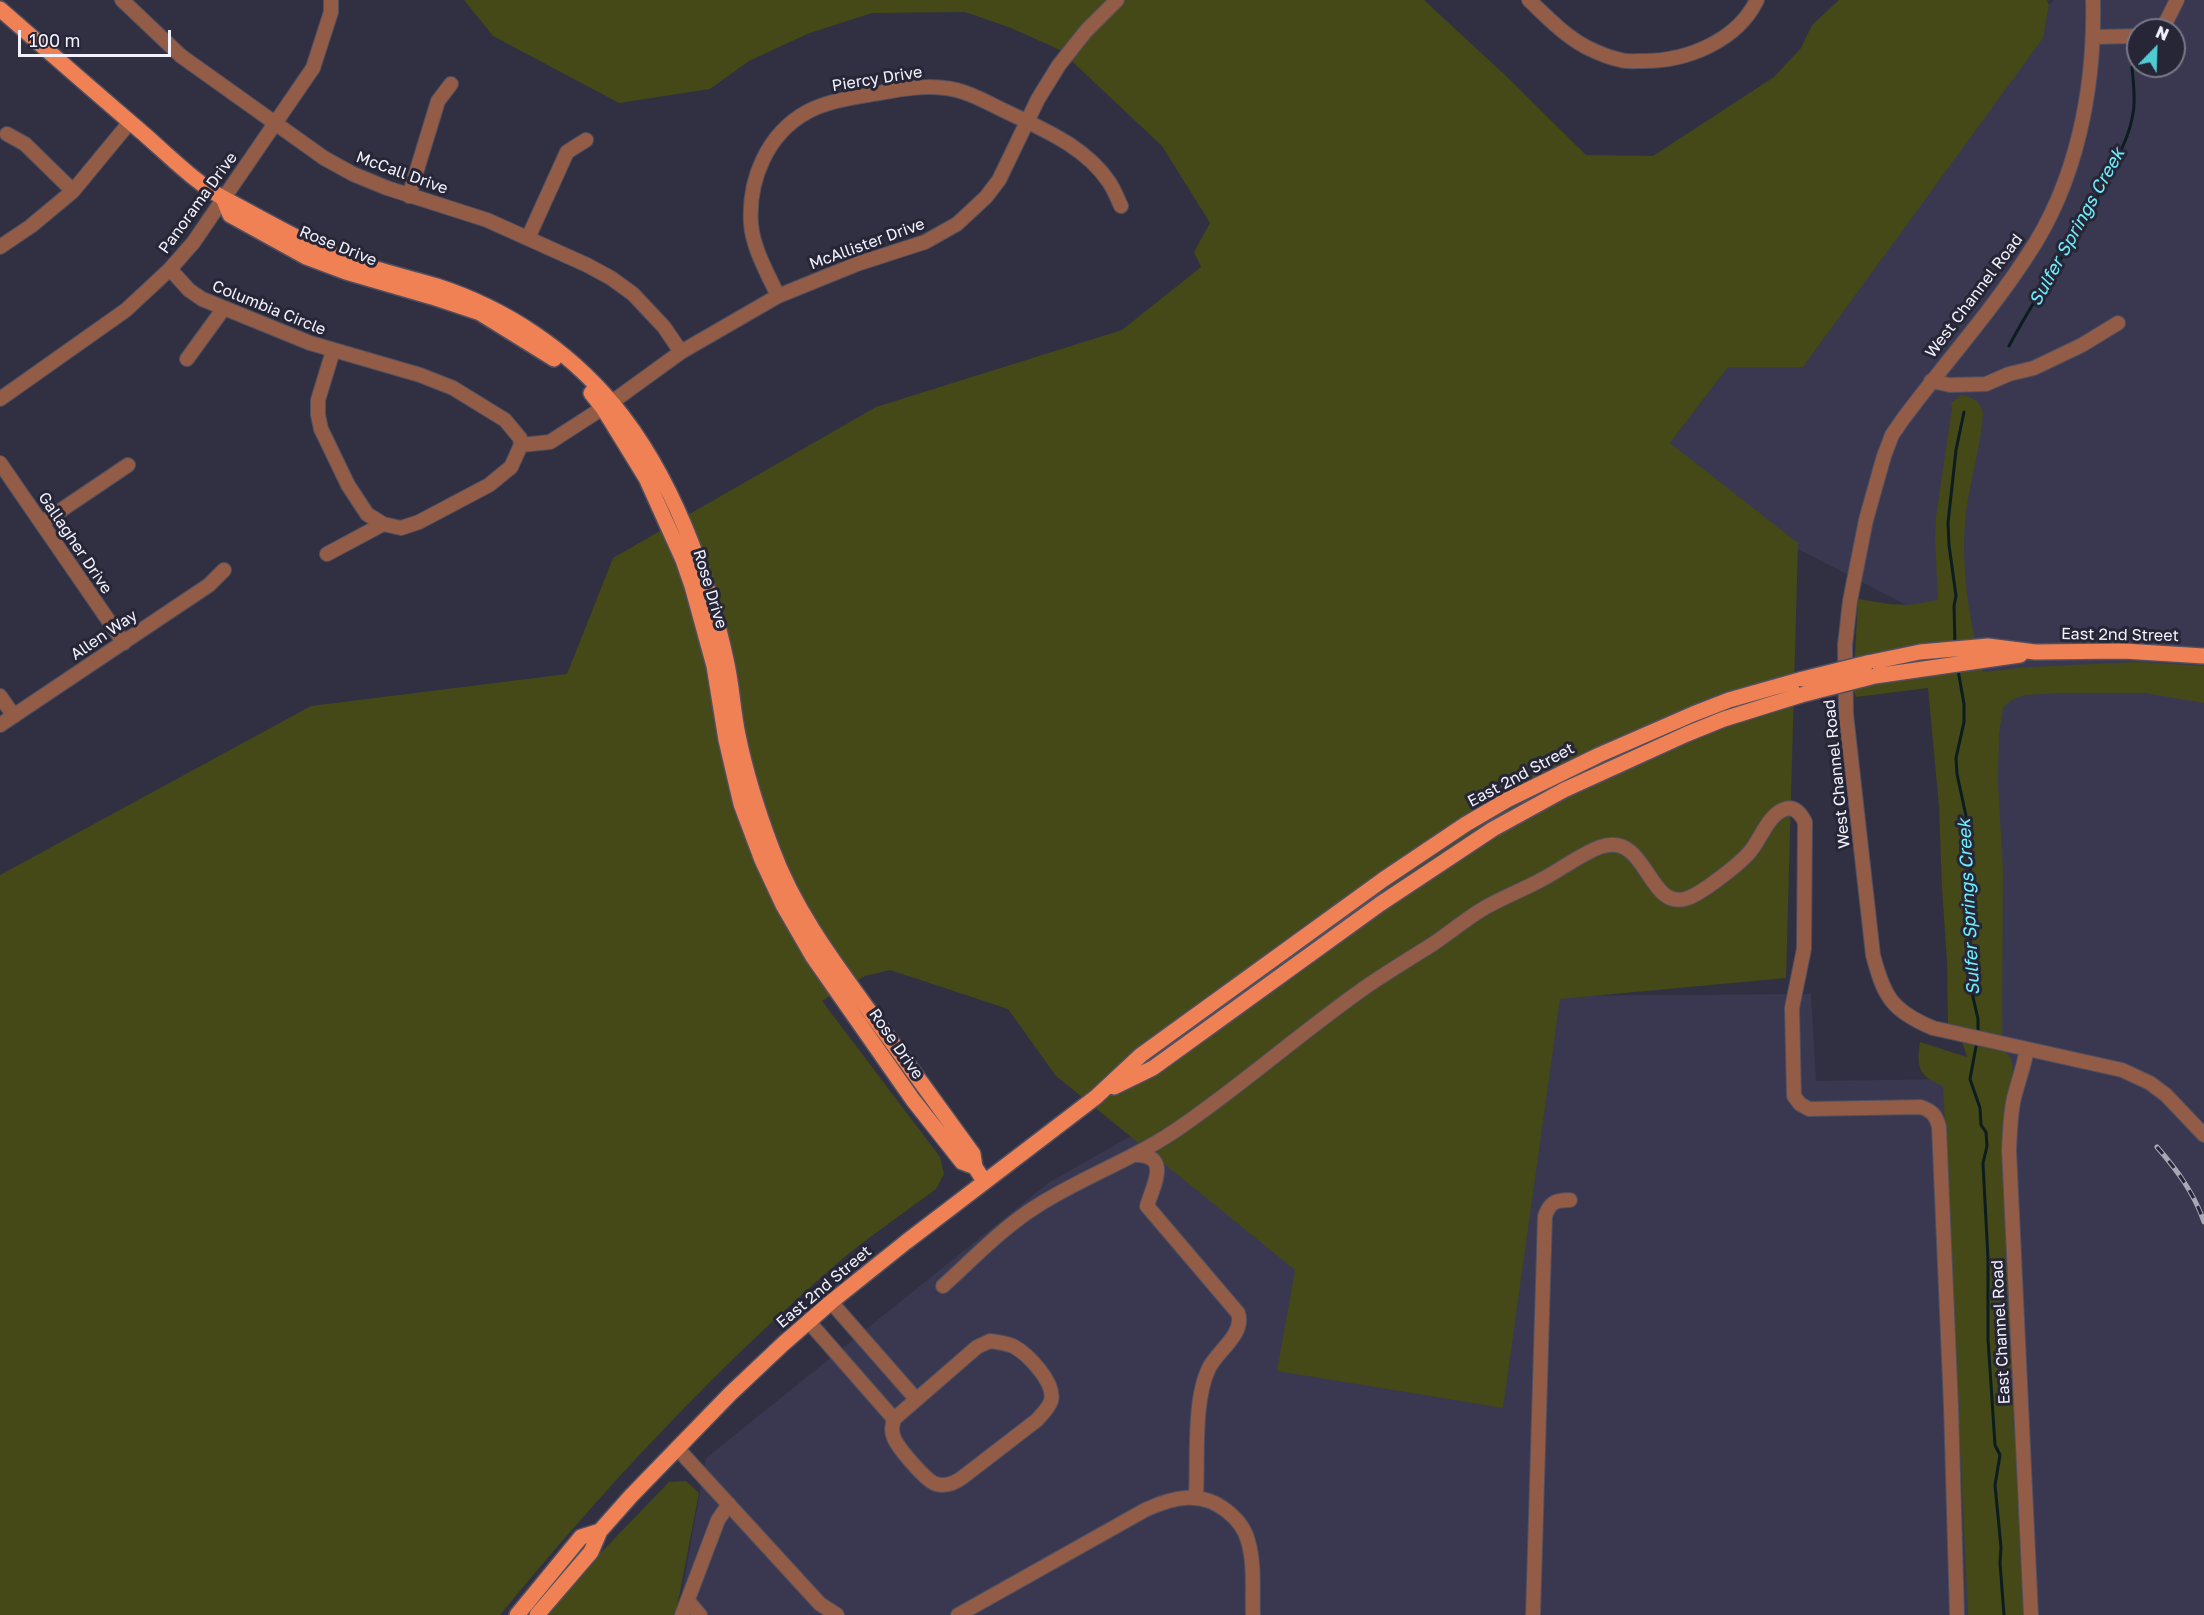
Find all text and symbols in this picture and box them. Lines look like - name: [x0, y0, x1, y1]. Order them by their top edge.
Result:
- scale bar: [21, 18, 174, 56]
- north arrow: [2126, 18, 2186, 78]
- text: N: [2153, 22, 2172, 45]
- text: 100 m: [29, 29, 80, 51]
- street label: Piercy Drive: [830, 62, 924, 96]
- water label: Sulfer Springs Creek: [2025, 144, 2129, 310]
- street label: McCall Drive: [353, 148, 451, 198]
- street label: Panorama Drive: [155, 149, 241, 257]
- street label: McAllister Drive: [807, 214, 927, 274]
- street label: Rose Drive: [297, 222, 379, 270]
- street label: West Channel Road: [1921, 230, 2027, 362]
- street label: Columbia Circle: [209, 276, 329, 340]
- street label: Gallagher Drive: [34, 489, 116, 597]
- street label: Rose Drive: [689, 547, 731, 631]
- street label: Allen Way: [67, 606, 141, 664]
- street label: East 2nd Street: [2061, 624, 2179, 646]
- street label: West Channel Road: [1820, 698, 1854, 850]
- street label: East 2nd Street: [1464, 739, 1578, 811]
- water label: Sulfer Springs Creek: [1954, 818, 1984, 996]
- street label: Rose Drive: [865, 1005, 927, 1083]
- street label: East 2nd Street: [773, 1242, 875, 1332]
- street label: East Channel Road: [1988, 1259, 2014, 1405]

